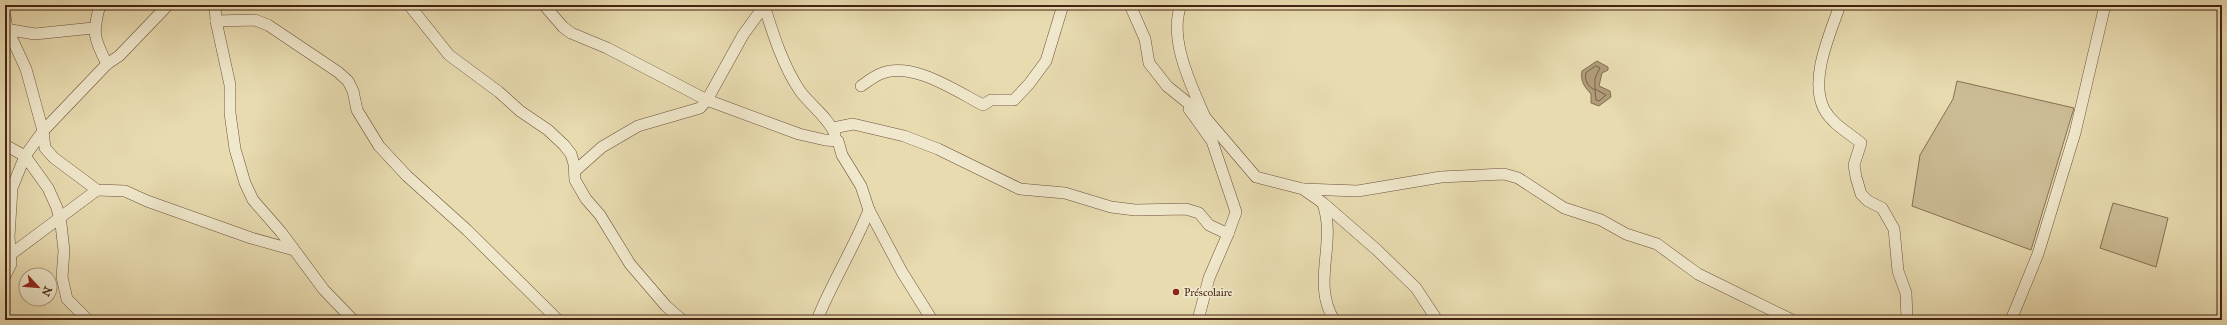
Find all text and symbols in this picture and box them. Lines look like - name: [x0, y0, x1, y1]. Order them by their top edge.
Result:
- north arrow: [18, 267, 58, 307]
- text: N: [38, 284, 54, 299]
- place label: Préscolaire: [1184, 286, 1233, 299]
- marker: Préscolaire: [1171, 287, 1181, 297]

